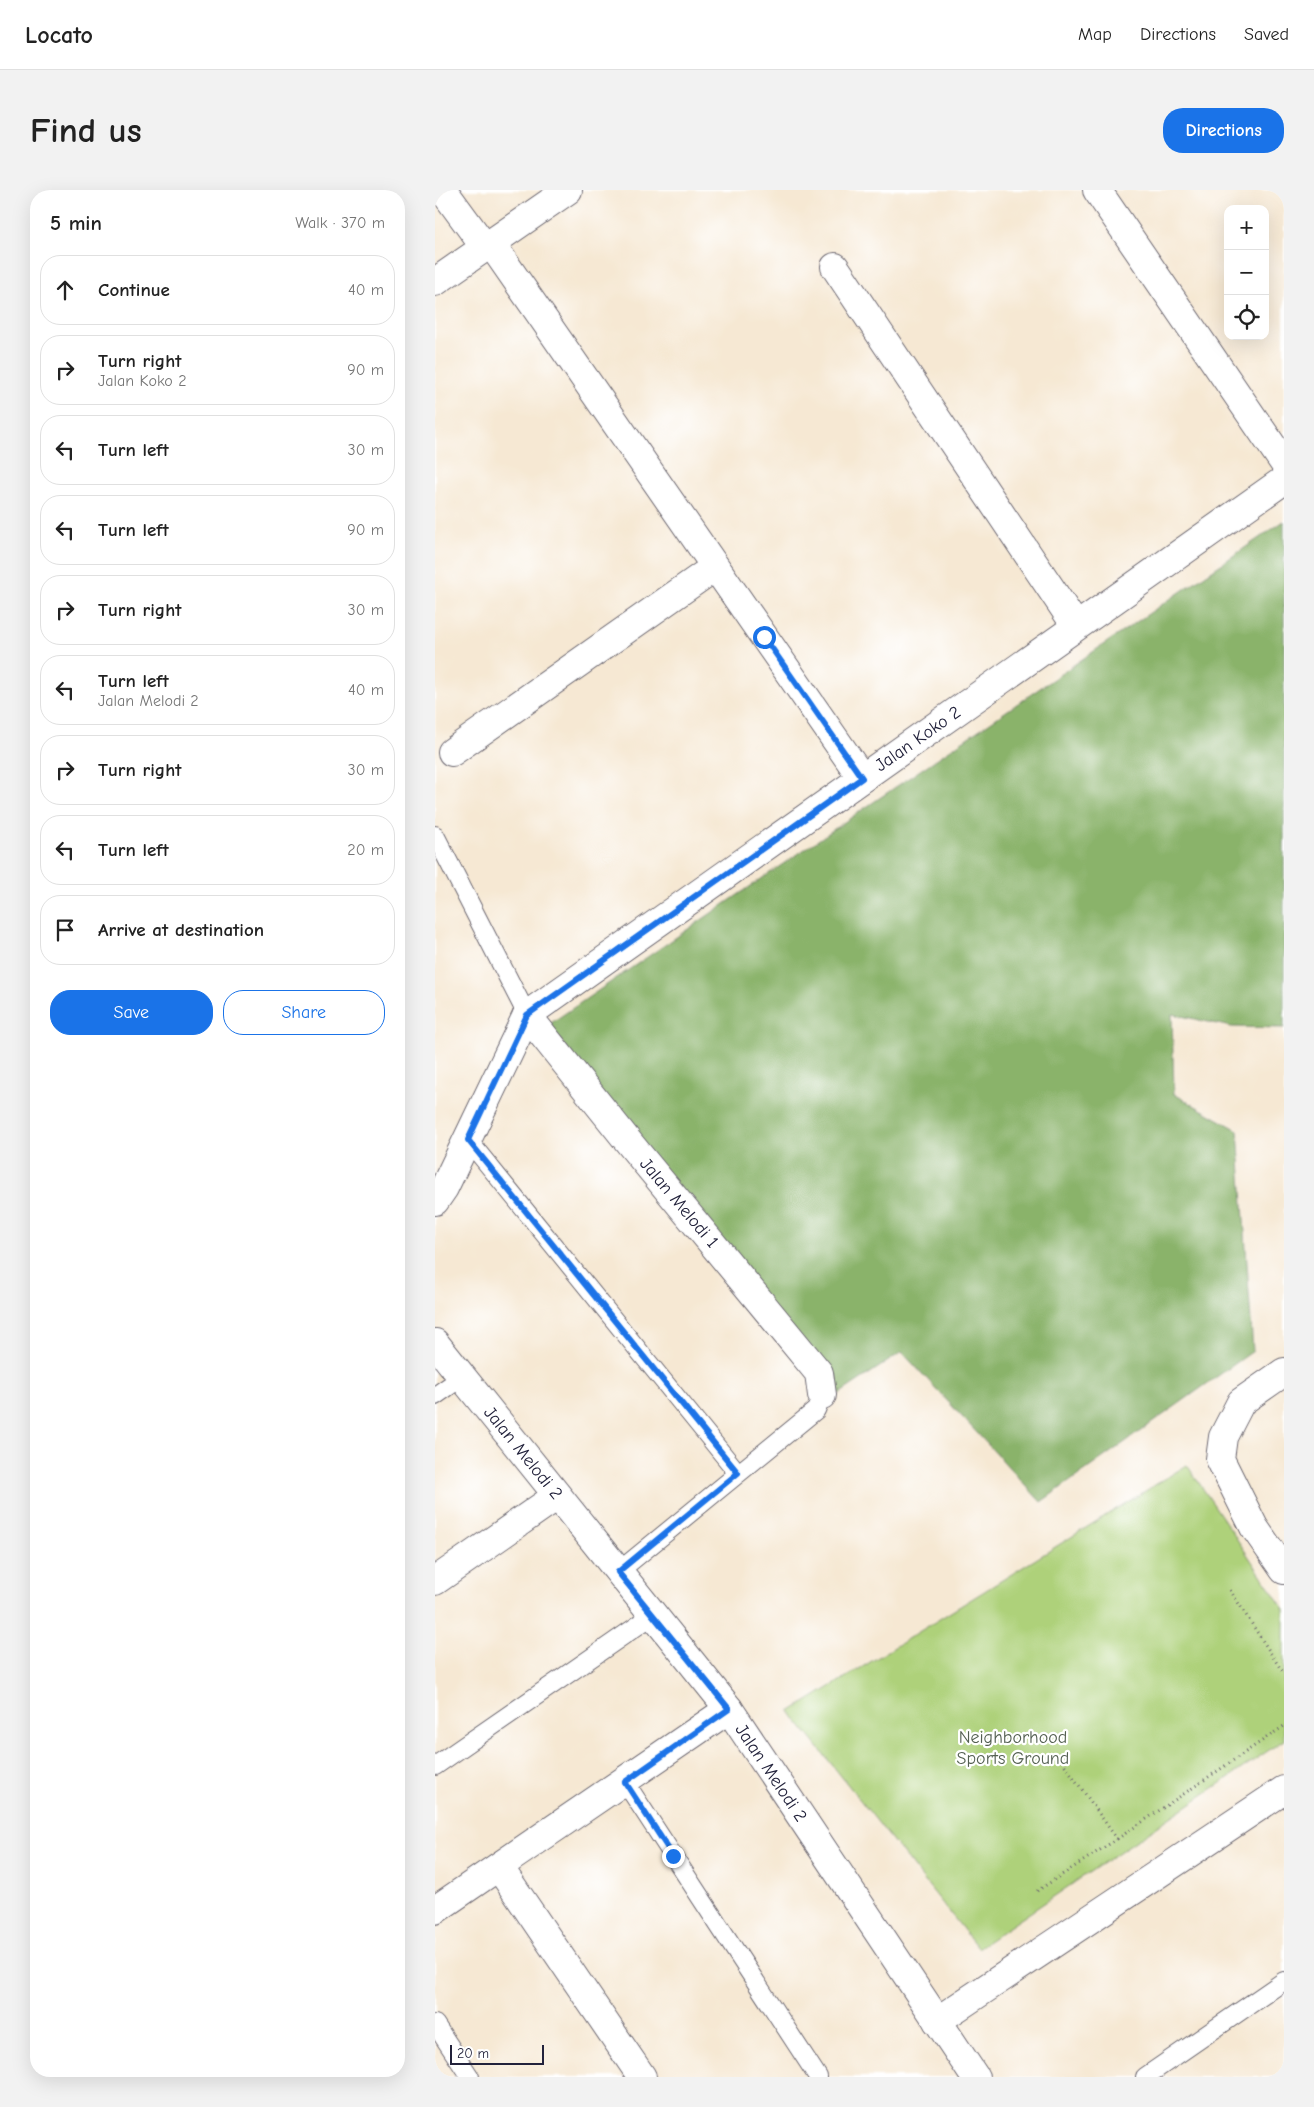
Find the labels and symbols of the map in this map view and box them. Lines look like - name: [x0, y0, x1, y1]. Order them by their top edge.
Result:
- route start: [753, 626, 776, 649]
- street label: Jalan Koko 2: [871, 702, 965, 776]
- street label: Jalan Melodi 1: [635, 1154, 723, 1252]
- street label: Jalan Melodi 2: [479, 1402, 567, 1504]
- street label: Jalan Melodi 2: [731, 1720, 811, 1826]
- park label: Neighborhood Sports Ground: [957, 1727, 1069, 1769]
- route end: [662, 1845, 685, 1868]
- scale bar: [450, 2042, 544, 2065]

